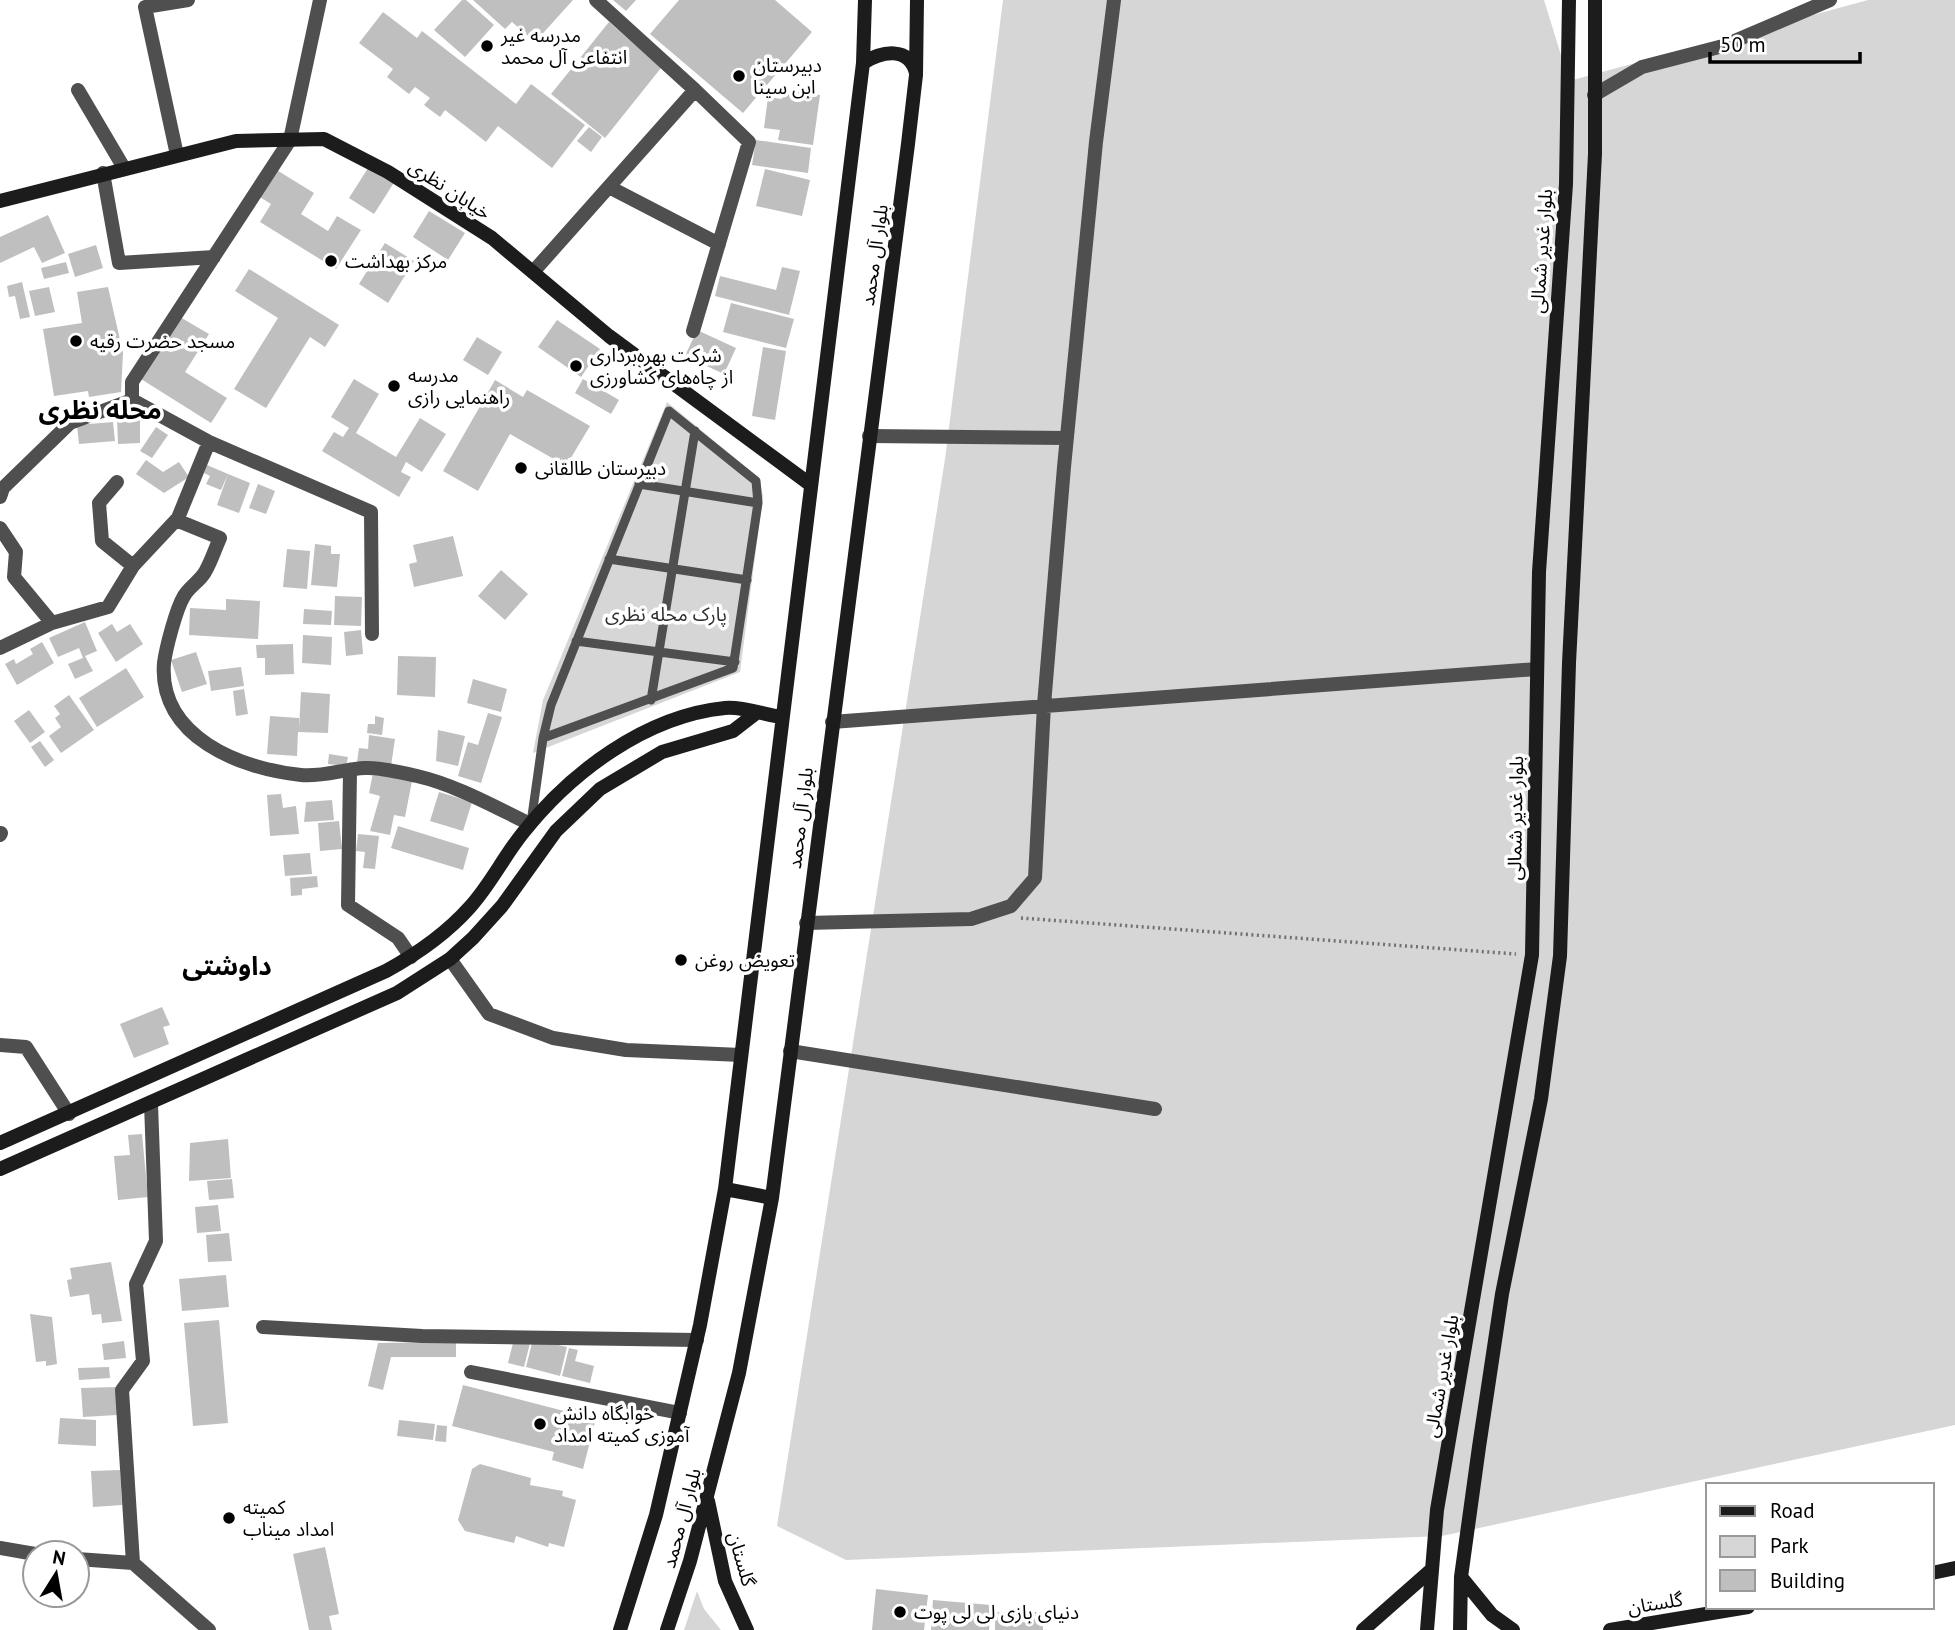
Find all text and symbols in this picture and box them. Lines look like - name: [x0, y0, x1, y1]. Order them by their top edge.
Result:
- scale bar: [1710, 21, 1860, 65]
- place label: مدرسه غیر انتفاعی آل محمد: [500, 23, 627, 69]
- text: 50 m: [1720, 31, 1766, 58]
- marker: مدرسه غیر انتفاعی آل محمد: [479, 38, 495, 54]
- place label: دبیرستان ابن سینا: [753, 53, 822, 99]
- marker: دبیرستان ابن سینا: [731, 68, 747, 84]
- street label: خیابان نظری: [404, 154, 496, 224]
- street label: بلوار غدیر شمالی: [1525, 188, 1557, 314]
- street label: بلوار آل محمد: [855, 203, 893, 307]
- place label: مرکز بهداشت: [345, 249, 447, 273]
- marker: مرکز بهداشت: [323, 253, 339, 269]
- place label: مسجد حضرت رقیه: [90, 329, 235, 353]
- marker: مسجد حضرت رقیه: [68, 333, 84, 349]
- place label: شرکت بهره‌برداری از چاه‌های کشاورزی: [590, 343, 733, 390]
- marker: شرکت بهره‌برداری از چاه‌های کشاورزی: [568, 358, 584, 374]
- place label: مدرسه راهنمایی رازی: [408, 363, 510, 409]
- marker: مدرسه راهنمایی رازی: [386, 378, 402, 394]
- district label: محله نظری: [38, 393, 162, 426]
- place label: دبیرستان طالقانی: [535, 456, 666, 480]
- marker: دبیرستان طالقانی: [513, 460, 529, 476]
- park label: پارک محله نظری: [605, 602, 727, 627]
- street label: بلوار غدیر شمالی: [1502, 755, 1528, 881]
- street label: بلوار آل محمد: [782, 766, 818, 870]
- place label: تعویض روغن: [695, 948, 795, 972]
- district label: داوشتی: [182, 949, 272, 982]
- marker: تعویض روغن: [673, 952, 689, 968]
- street label: بلوار غدیر شمالی: [1418, 1313, 1464, 1439]
- place label: خوابگاه دانش آموزی کمیته امداد: [554, 1401, 691, 1447]
- marker: خوابگاه دانش آموزی کمیته امداد: [532, 1416, 548, 1432]
- street label: بلوار آل محمد: [656, 1466, 706, 1570]
- legend: [1706, 1483, 1934, 1609]
- place label: کمیته امداد میناب: [243, 1495, 334, 1541]
- text: Road: [1770, 1497, 1814, 1524]
- marker: کمیته امداد میناب: [221, 1510, 237, 1526]
- street label: گلستان: [723, 1529, 761, 1590]
- text: Park: [1770, 1532, 1809, 1559]
- north arrow: [21, 1539, 91, 1609]
- text: N: [51, 1544, 68, 1570]
- text: Building: [1770, 1567, 1845, 1594]
- street label: گلستان: [1626, 1587, 1685, 1619]
- place label: دنیای بازی لی لی پوت: [914, 1600, 1079, 1625]
- marker: دنیای بازی لی لی پوت: [892, 1604, 908, 1620]

